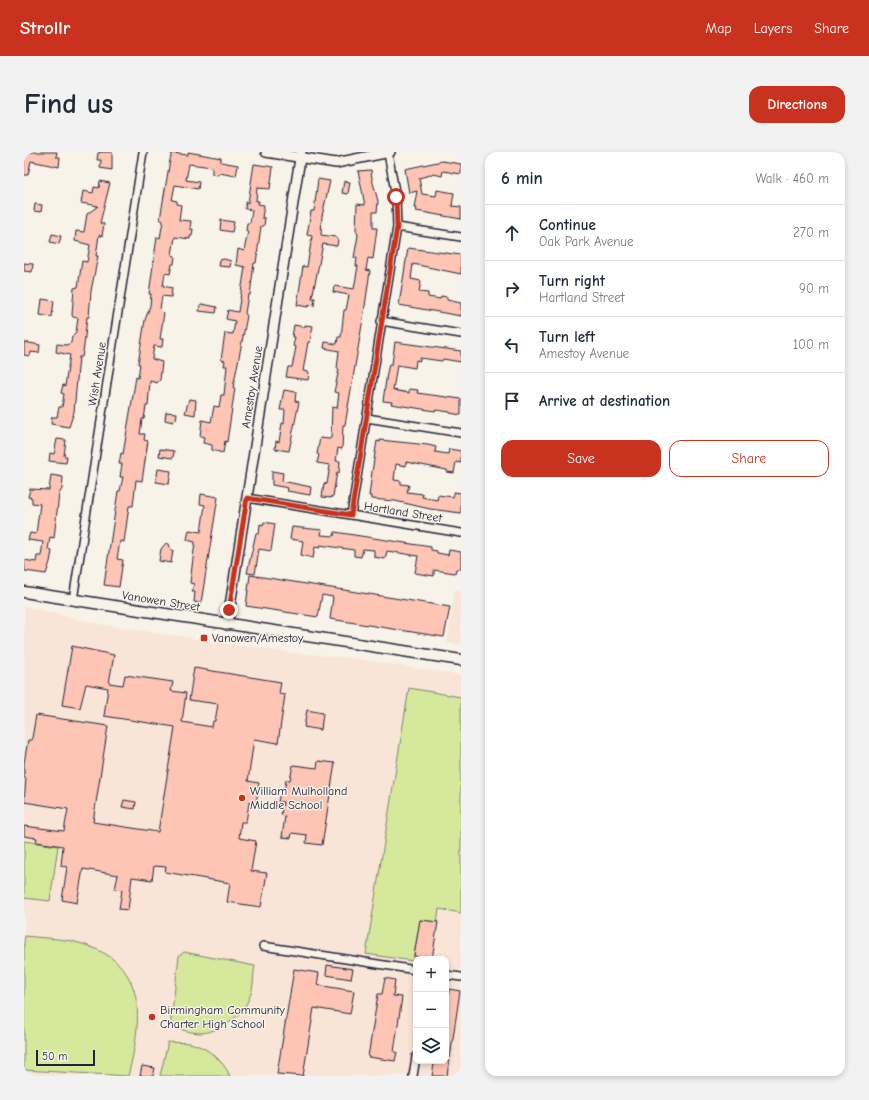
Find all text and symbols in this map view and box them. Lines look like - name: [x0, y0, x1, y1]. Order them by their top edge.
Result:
- text: Strollr: [20, 17, 70, 39]
- text: Map: [705, 20, 732, 37]
- text: Layers: [754, 20, 792, 37]
- text: Share: [814, 20, 849, 37]
- button: Directions: [749, 86, 845, 123]
- text: Find us: [24, 88, 113, 120]
- text: 6 min: [501, 169, 543, 188]
- text: Walk · 460 m: [755, 171, 829, 186]
- route start: [387, 188, 405, 206]
- text: Continue: [539, 216, 596, 234]
- icon: ahead: [501, 222, 523, 244]
- text: 270 m: [793, 225, 829, 240]
- text: Oak Park Avenue: [539, 234, 634, 249]
- text: Turn right: [539, 272, 605, 290]
- icon: right: [501, 278, 523, 300]
- text: 90 m: [799, 281, 829, 296]
- text: Hartland Street: [539, 290, 625, 305]
- text: Turn left: [539, 328, 595, 346]
- icon: left: [501, 334, 523, 356]
- text: 100 m: [793, 337, 829, 352]
- street label: Wish Avenue: [85, 341, 109, 407]
- street label: Amestoy Avenue: [239, 345, 265, 429]
- text: Amestoy Avenue: [539, 346, 629, 361]
- icon: arrive: [501, 390, 523, 412]
- text: Arrive at destination: [539, 392, 670, 410]
- button: Save: [501, 440, 661, 477]
- button: Share: [669, 440, 829, 477]
- street label: Hartland Street: [363, 499, 444, 525]
- street label: Vanowen Street: [121, 588, 201, 614]
- route end: [220, 601, 238, 619]
- place label: Vanowen/Amestoy: [212, 631, 304, 645]
- marker: Vanowen/Amestoy: [199, 633, 209, 643]
- place label: William Mulholland Middle School: [250, 784, 347, 812]
- marker: William Mulholland Middle School: [237, 793, 247, 803]
- map controls: [413, 956, 449, 1064]
- button: +: [413, 956, 449, 992]
- button: −: [413, 992, 449, 1028]
- place label: Birmingham Community Charter High School: [160, 1003, 286, 1031]
- marker: Birmingham Community Charter High School: [147, 1012, 157, 1022]
- button: layers: [413, 1028, 449, 1064]
- scale bar: [36, 1048, 95, 1067]
- text: 50 m: [42, 1050, 67, 1063]

